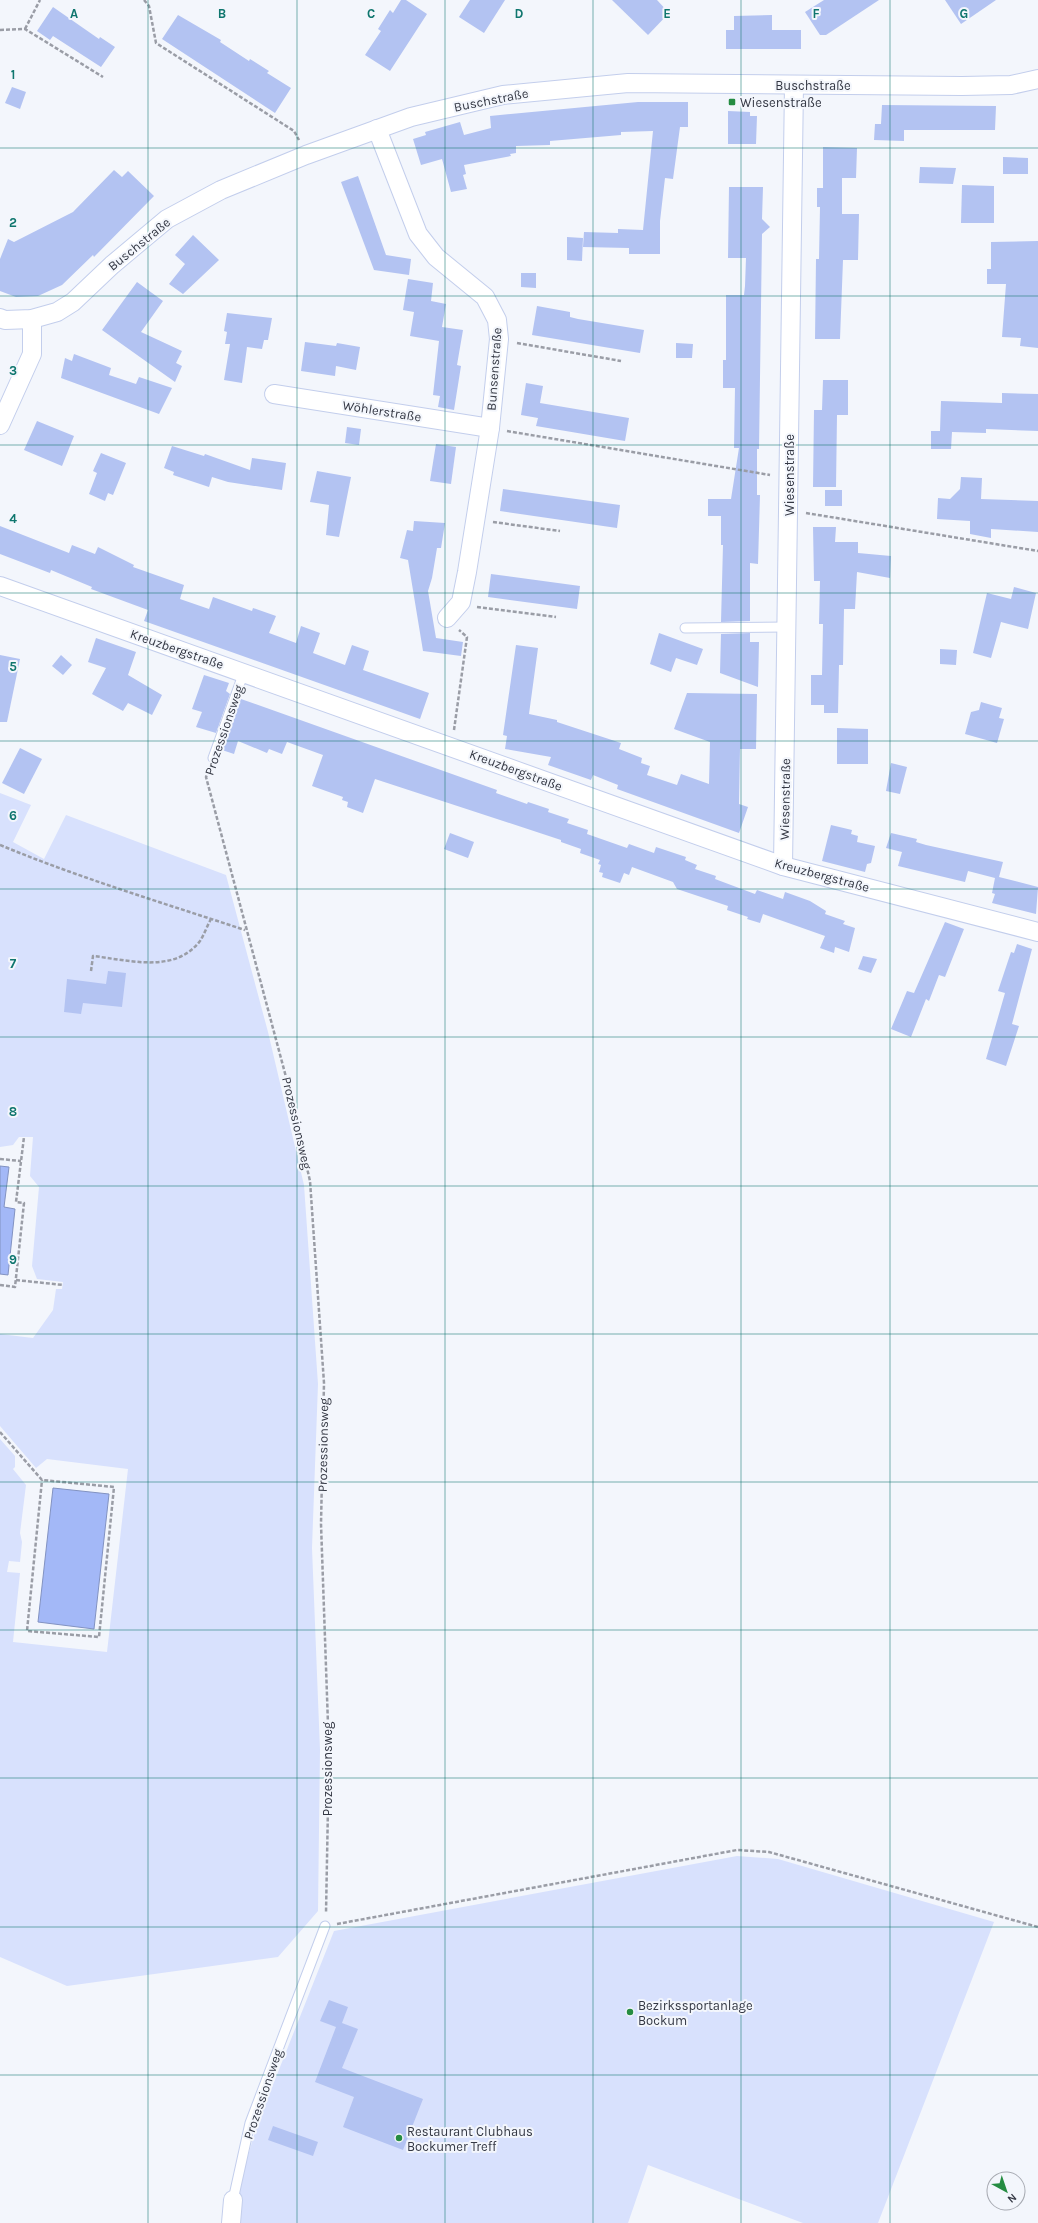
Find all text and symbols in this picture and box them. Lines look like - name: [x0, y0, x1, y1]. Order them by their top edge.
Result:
- text: A: [70, 6, 78, 21]
- text: B: [218, 6, 226, 21]
- text: C: [367, 6, 375, 21]
- text: D: [515, 6, 524, 21]
- text: E: [663, 6, 671, 21]
- text: F: [812, 6, 820, 21]
- text: G: [960, 6, 968, 21]
- text: 1: [11, 67, 15, 82]
- street label: Buschstraße: [775, 78, 851, 93]
- street label: Buschstraße: [452, 85, 530, 115]
- place label: Wiesenstraße: [740, 95, 822, 110]
- marker: Wiesenstraße: [727, 97, 737, 107]
- street label: Buschstraße: [105, 214, 173, 274]
- text: 2: [9, 215, 17, 230]
- street label: Bunsenstraße: [484, 327, 504, 411]
- text: 3: [9, 363, 17, 378]
- street label: Wöhlerstraße: [342, 397, 423, 425]
- street label: Wiesenstraße: [782, 434, 797, 516]
- text: 4: [9, 511, 17, 526]
- street label: Kreuzbergstraße: [128, 626, 226, 672]
- text: 5: [9, 659, 17, 674]
- street label: Prozessionsweg: [202, 682, 247, 777]
- street label: Kreuzbergstraße: [468, 746, 565, 794]
- street label: Wiesenstraße: [777, 758, 793, 840]
- text: 6: [9, 808, 17, 823]
- street label: Kreuzbergstraße: [773, 855, 871, 895]
- text: 7: [10, 956, 17, 971]
- street label: Prozessionsweg: [279, 1075, 315, 1171]
- text: 8: [9, 1104, 17, 1119]
- text: 9: [9, 1252, 17, 1267]
- street label: Prozessionsweg: [315, 1397, 331, 1492]
- street label: Prozessionsweg: [320, 1721, 335, 1816]
- place label: Bezirkssportanlage Bockum: [638, 1998, 753, 2028]
- marker: Bezirkssportanlage Bockum: [625, 2007, 635, 2017]
- street label: Prozessionsweg: [241, 2046, 286, 2141]
- place label: Restaurant Clubhaus Bockumer Treff: [407, 2124, 533, 2154]
- marker: Restaurant Clubhaus Bockumer Treff: [394, 2133, 404, 2143]
- north arrow: [986, 2171, 1026, 2211]
- text: N: [1005, 2191, 1019, 2206]

